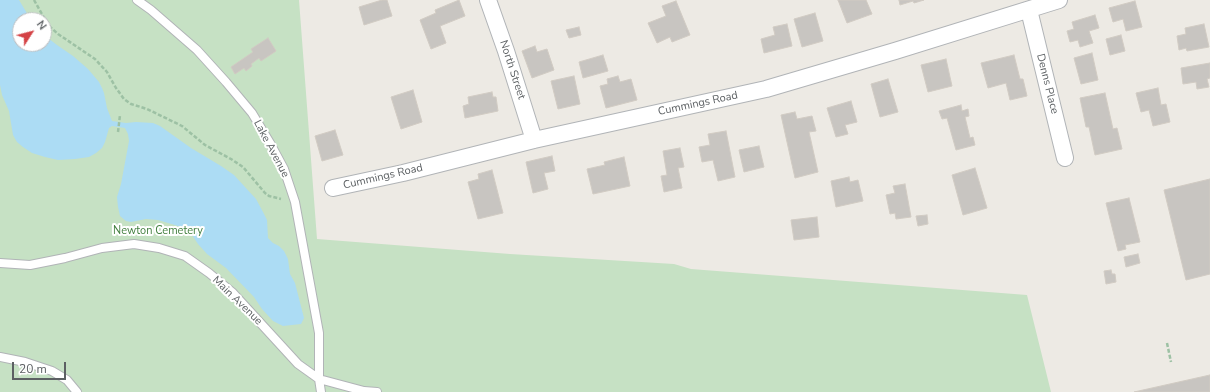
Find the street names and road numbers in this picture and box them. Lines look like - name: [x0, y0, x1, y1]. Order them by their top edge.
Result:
- street label: North Street: [496, 39, 528, 101]
- street label: Denns Place: [1033, 53, 1061, 115]
- street label: Cummings Road: [657, 89, 739, 119]
- street label: Lake Avenue: [250, 118, 292, 180]
- street label: Cummings Road: [342, 161, 424, 193]
- street label: Main Avenue: [209, 274, 265, 328]

